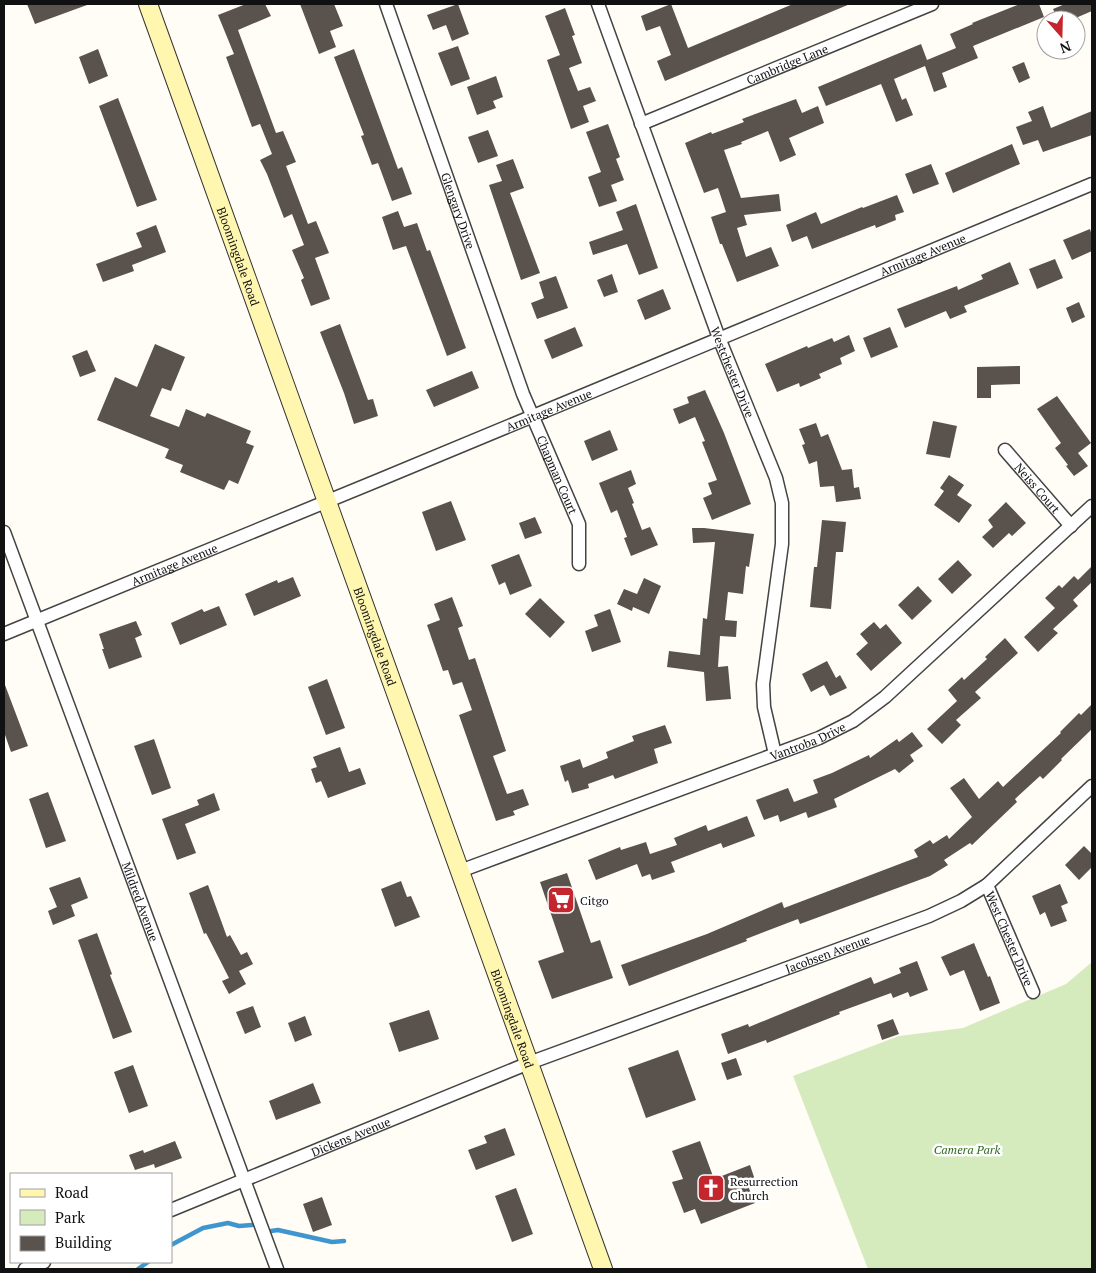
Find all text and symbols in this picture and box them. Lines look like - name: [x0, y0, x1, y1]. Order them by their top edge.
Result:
- north arrow: [1036, 10, 1086, 60]
- text: N: [1057, 37, 1074, 59]
- street label: Cambridge Lane: [744, 40, 830, 87]
- street label: Glengary Drive: [438, 170, 479, 251]
- street label: Bloomingdale Road: [214, 205, 263, 308]
- street label: Armitage Avenue: [877, 230, 968, 279]
- street label: Westchester Drive: [708, 325, 758, 420]
- street label: Armitage Avenue: [503, 385, 594, 434]
- street label: Chapman Court: [534, 433, 581, 517]
- street label: Neiss Court: [1012, 459, 1064, 516]
- street label: Armitage Avenue: [129, 540, 219, 588]
- street label: Bloomingdale Road: [351, 585, 400, 688]
- street label: Vantroba Drive: [768, 719, 848, 763]
- street label: Mildred Avenue: [119, 860, 162, 943]
- supermarket icon: Citgo: [546, 885, 576, 915]
- street label: West Chester Drive: [983, 889, 1037, 988]
- place label: Citgo: [580, 893, 609, 908]
- street label: Jacobsen Avenue: [783, 931, 872, 976]
- street label: Bloomingdale Road: [488, 967, 538, 1070]
- street label: Dickens Avenue: [309, 1113, 392, 1159]
- park label: Camera Park: [934, 1142, 1000, 1157]
- legend: [10, 1173, 172, 1263]
- church icon: Resurrection Church: [696, 1173, 726, 1203]
- place label: Resurrection Church: [730, 1174, 798, 1203]
- text: Road: [55, 1182, 88, 1202]
- text: Park: [55, 1207, 85, 1227]
- text: Building: [55, 1232, 113, 1252]

